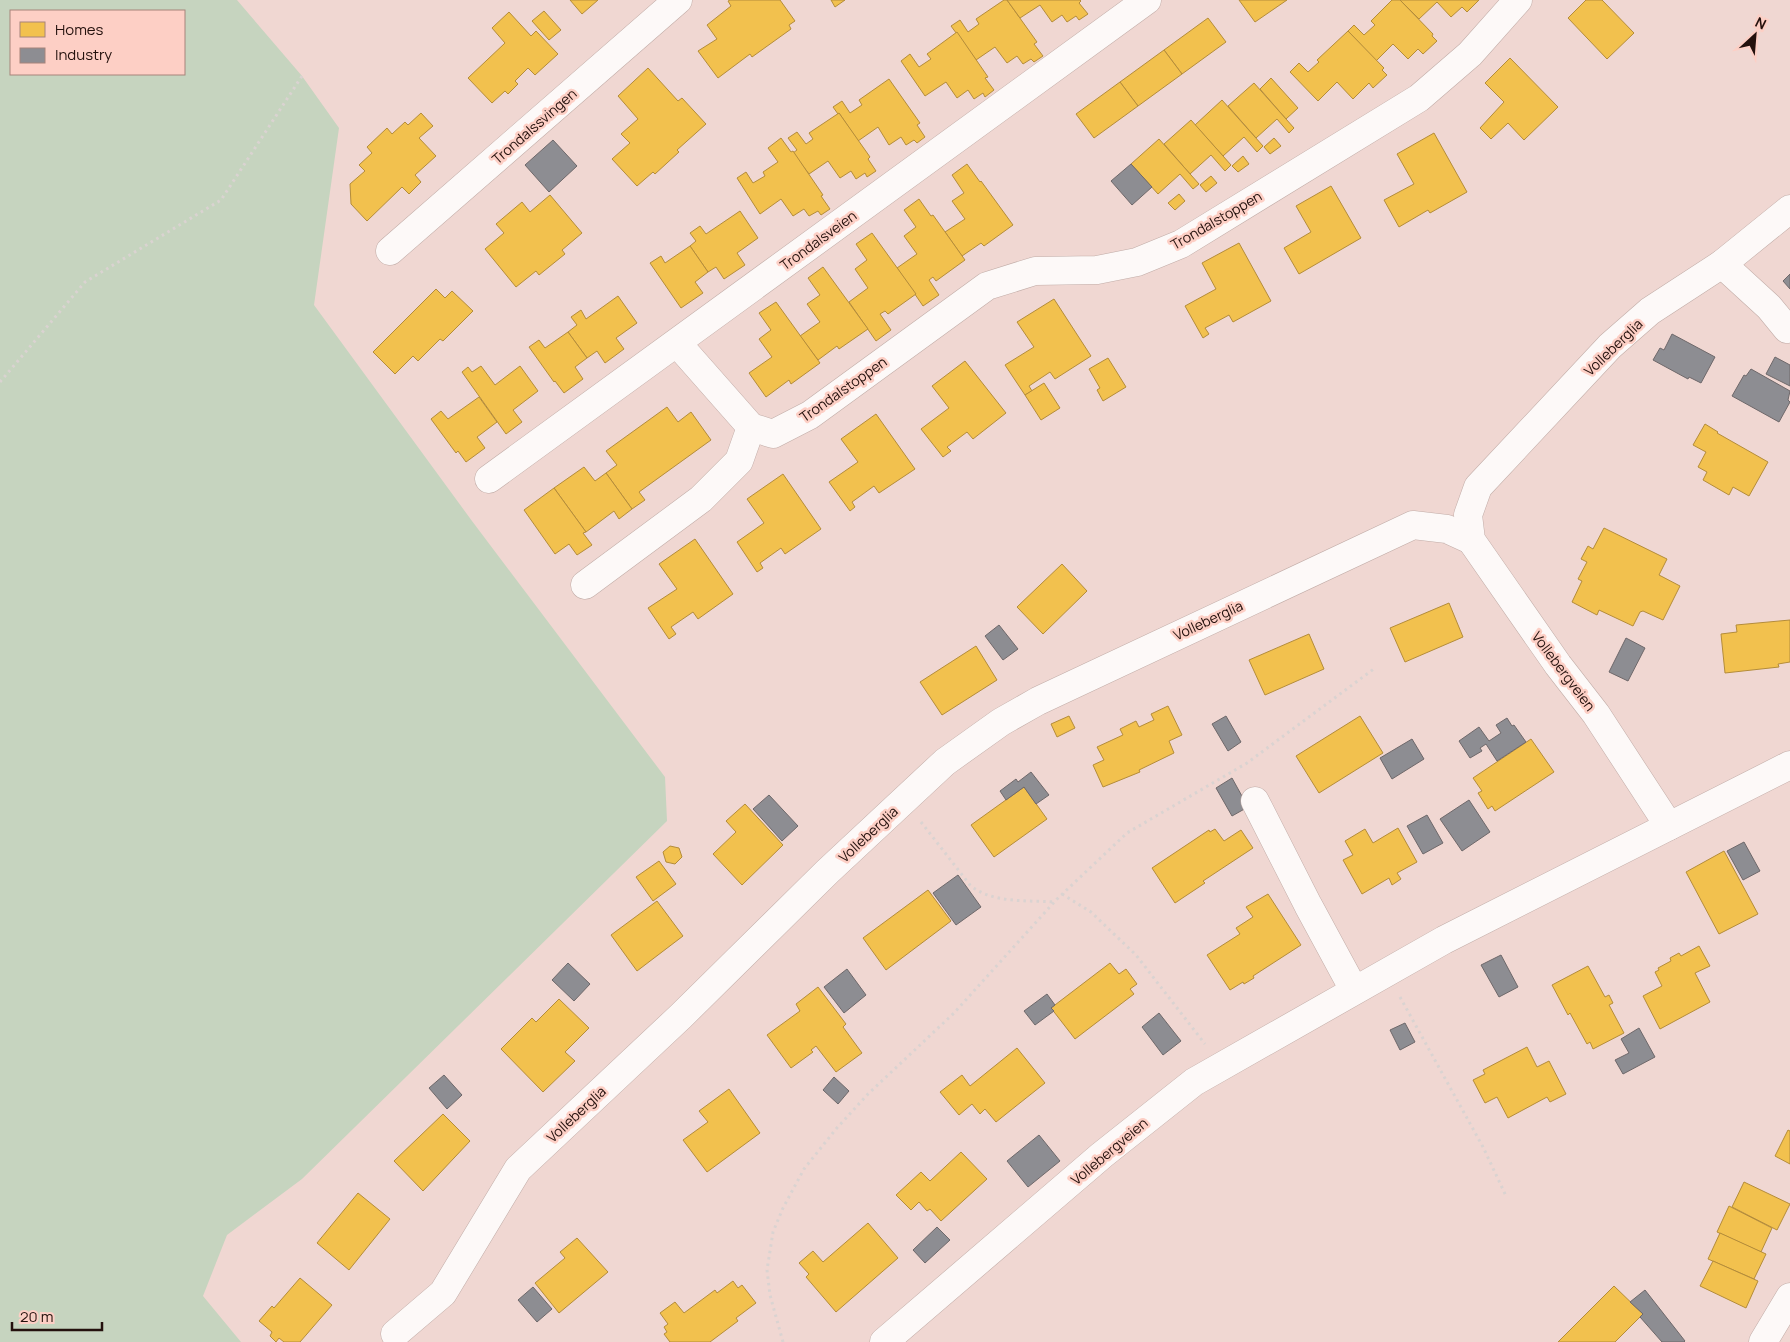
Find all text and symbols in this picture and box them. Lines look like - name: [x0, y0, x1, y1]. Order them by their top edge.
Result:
- legend: [10, 10, 185, 75]
- north arrow: [1730, 10, 1780, 60]
- text: N: [1752, 12, 1770, 34]
- text: Homes: [55, 19, 104, 40]
- text: Industry: [55, 44, 112, 65]
- street label: Trondalssvingen: [488, 84, 580, 168]
- street label: Trondalstoppen: [1167, 186, 1265, 254]
- street label: Trondalsveien: [776, 206, 860, 274]
- street label: Volleberglia: [1580, 314, 1646, 380]
- street label: Trondalstoppen: [796, 352, 890, 426]
- street label: Volleberglia: [1170, 596, 1246, 644]
- street label: Vollebergveien: [1528, 627, 1600, 715]
- street label: Volleberglia: [834, 802, 902, 866]
- street label: Volleberglia: [542, 1082, 610, 1146]
- street label: Vollebergveien: [1067, 1113, 1151, 1189]
- scale bar: [12, 1300, 102, 1332]
- text: 20 m: [20, 1306, 53, 1327]

